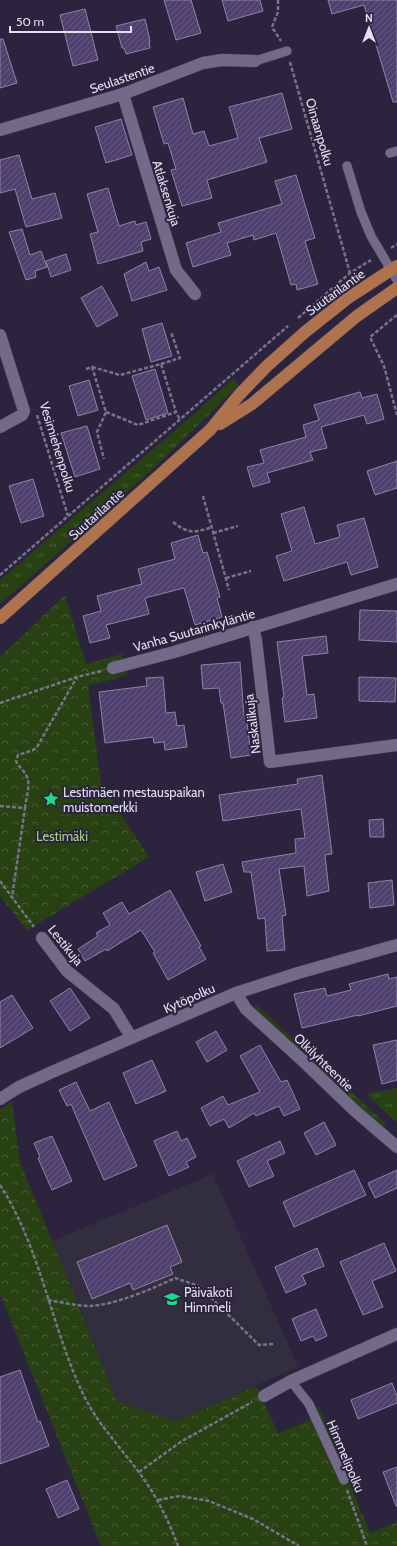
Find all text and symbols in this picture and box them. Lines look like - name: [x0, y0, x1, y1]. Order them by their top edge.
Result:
- scale bar: [10, 8, 131, 34]
- north arrow: [349, 8, 389, 48]
- text: N: [365, 11, 373, 25]
- text: 50 m: [16, 14, 44, 29]
- street label: Seulastentie: [87, 59, 157, 97]
- street label: Oinaanpolku: [303, 96, 337, 168]
- street label: Atlaksenkuja: [148, 158, 185, 229]
- street label: Suutarilantie: [302, 265, 368, 319]
- street label: Vesimiehenpolku: [37, 400, 79, 494]
- street label: Suutarilantie: [65, 485, 127, 543]
- street label: Vanha Suutarinkyläntie: [131, 605, 257, 655]
- street label: Naskalikuja: [240, 692, 265, 755]
- place label: Lestimäen mestauspaikan muistomerkki: [63, 784, 205, 815]
- place icon: Lestimäen mestauspaikan muistomerkki: [42, 790, 60, 808]
- park label: Lestimäki: [36, 828, 88, 844]
- street label: Lestikuja: [44, 922, 88, 970]
- street label: Kytöpolku: [161, 979, 217, 1016]
- street label: Olkilyhteentie: [291, 1030, 357, 1095]
- place label: Päiväkoti Himmeli: [184, 1284, 233, 1315]
- school or university icon: Päiväkoti Himmeli: [163, 1290, 181, 1308]
- street label: Himmelipolku: [324, 1417, 369, 1495]

